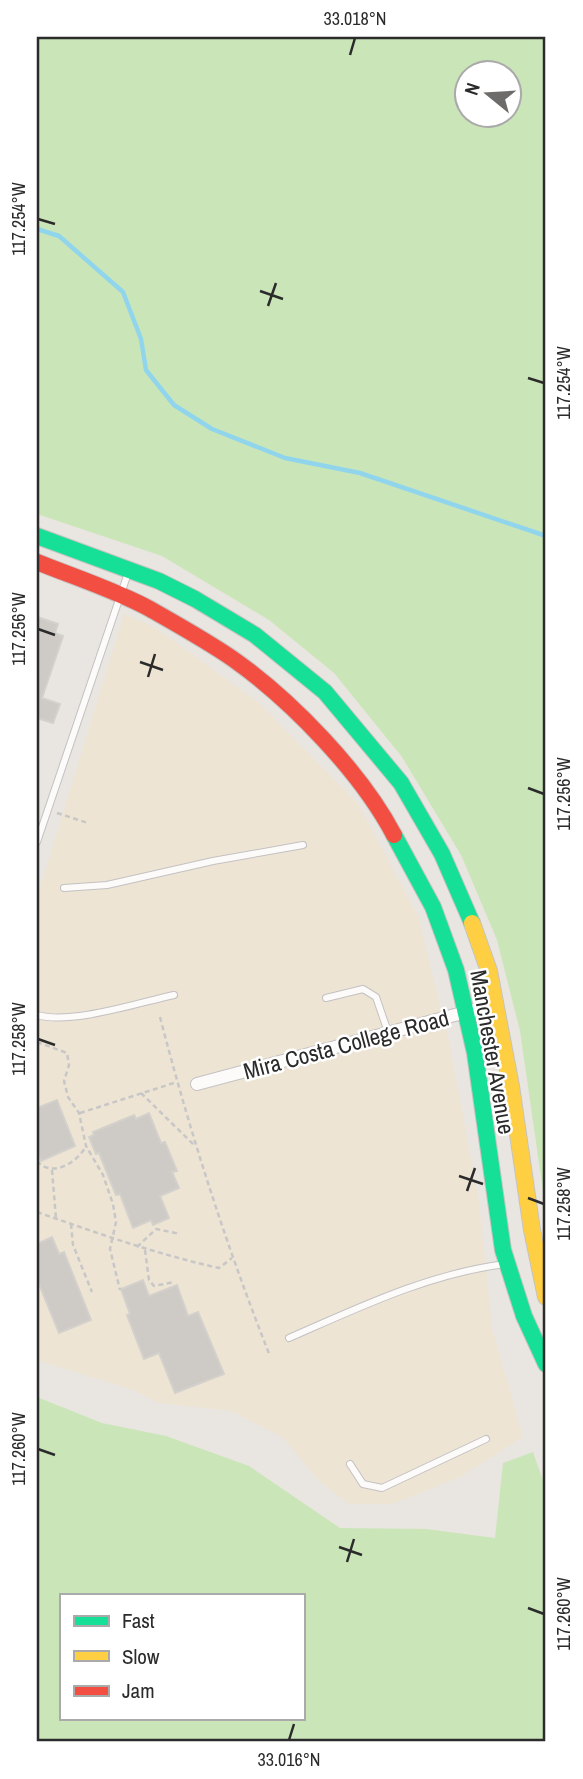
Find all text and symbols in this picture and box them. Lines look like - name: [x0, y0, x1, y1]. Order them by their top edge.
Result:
- text: 33.018°N: [324, 6, 387, 31]
- north arrow: [454, 60, 524, 130]
- text: N: [458, 79, 486, 98]
- text: 117.254°W: [6, 182, 31, 256]
- text: 117.254°W: [551, 346, 576, 420]
- text: 117.256°W: [6, 592, 31, 666]
- text: 117.256°W: [551, 757, 576, 831]
- street label: Manchester Avenue: [463, 967, 523, 1137]
- text: 117.258°W: [6, 1002, 31, 1076]
- street label: Mira Costa College Road: [240, 1002, 452, 1086]
- text: 117.258°W: [551, 1167, 576, 1241]
- text: 117.260°W: [6, 1412, 31, 1486]
- text: 117.260°W: [551, 1577, 576, 1651]
- legend: [60, 1594, 304, 1720]
- text: Fast: [122, 1606, 155, 1635]
- text: Slow: [122, 1642, 160, 1671]
- text: Jam: [122, 1676, 155, 1705]
- text: 33.016°N: [258, 1747, 321, 1772]

